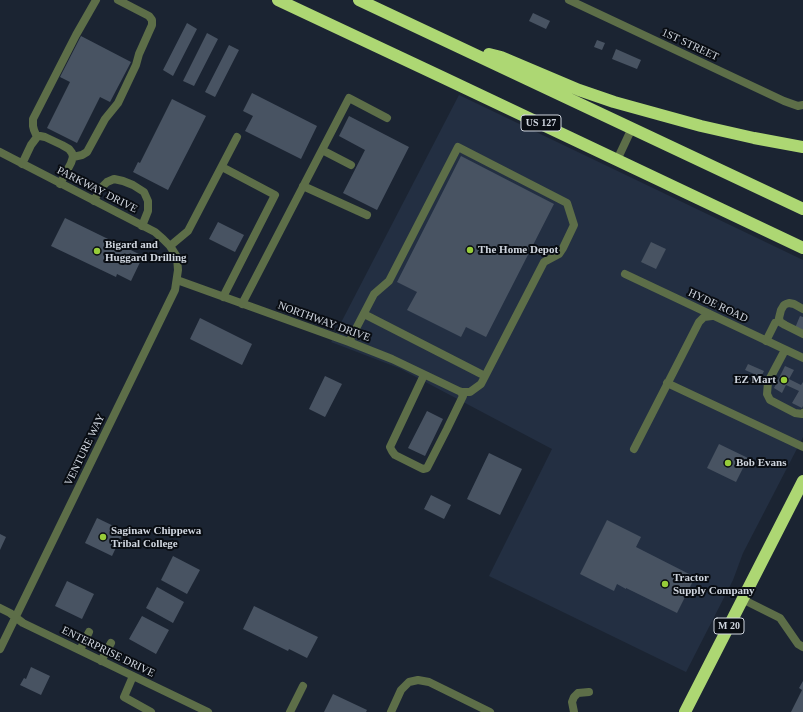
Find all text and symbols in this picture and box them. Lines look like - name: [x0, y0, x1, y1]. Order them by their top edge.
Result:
- street label: 1ST STREET: [659, 26, 721, 64]
- road number: US 127: [521, 115, 561, 131]
- street label: PARKWAY DRIVE: [54, 164, 140, 216]
- place label: Bigard and Huggard Drilling: [105, 238, 187, 264]
- place label: The Home Depot: [478, 243, 558, 257]
- marker: The Home Depot: [465, 245, 475, 255]
- marker: Bigard and Huggard Drilling: [92, 246, 102, 256]
- street label: HYDE ROAD: [686, 286, 750, 326]
- street label: NORTHWAY DRIVE: [276, 299, 372, 345]
- place label: EZ Mart: [734, 373, 776, 387]
- marker: EZ Mart: [779, 375, 789, 385]
- street label: VENTURE WAY: [62, 412, 108, 488]
- place label: Bob Evans: [736, 456, 786, 470]
- marker: Bob Evans: [723, 458, 733, 468]
- place label: Saginaw Chippewa Tribal College: [111, 524, 201, 550]
- marker: Saginaw Chippewa Tribal College: [98, 532, 108, 542]
- place label: Tractor Supply Company: [673, 571, 755, 597]
- marker: Tractor Supply Company: [660, 579, 670, 589]
- road number: M 20: [714, 618, 744, 634]
- street label: ENTERPRISE DRIVE: [59, 624, 157, 680]

